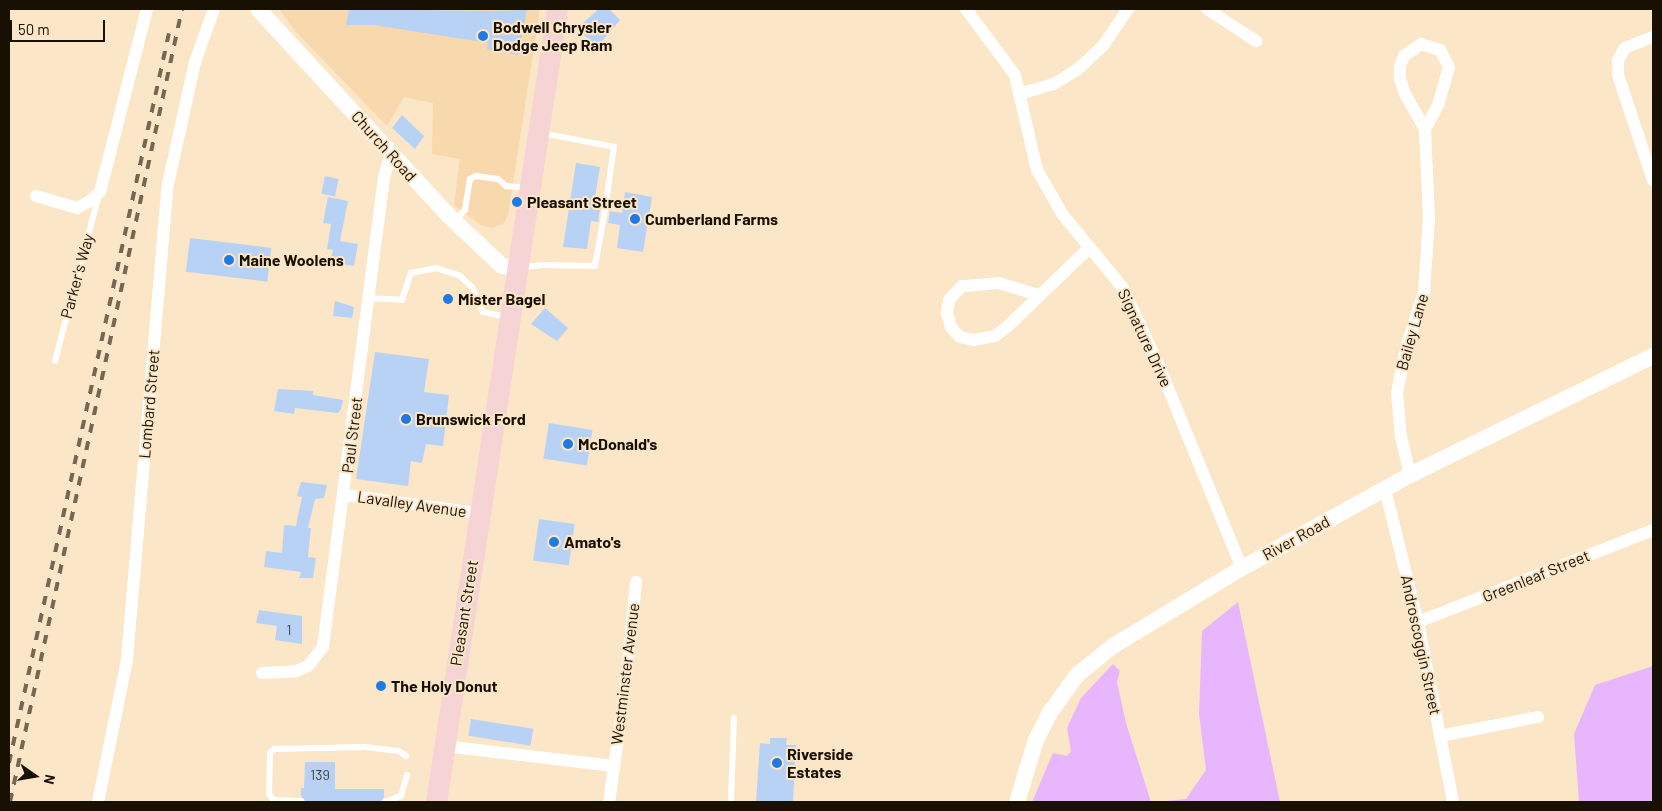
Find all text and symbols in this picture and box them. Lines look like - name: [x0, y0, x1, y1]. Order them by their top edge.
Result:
- scale bar: [12, 10, 108, 42]
- place label: Bodwell Chrysler Dodge Jeep Ram: [493, 17, 612, 55]
- text: 50 m: [18, 20, 50, 38]
- marker: Bodwell Chrysler Dodge Jeep Ram: [477, 30, 489, 42]
- street label: Church Road: [347, 107, 421, 185]
- place label: Pleasant Street: [527, 192, 637, 212]
- marker: Pleasant Street: [511, 196, 523, 208]
- place label: Cumberland Farms: [645, 209, 778, 229]
- marker: Cumberland Farms: [629, 213, 641, 225]
- street label: Parker's Way: [56, 231, 98, 321]
- place label: Maine Woolens: [239, 250, 344, 270]
- marker: Maine Woolens: [223, 254, 235, 266]
- street label: Signature Drive: [1114, 286, 1176, 390]
- place label: Mister Bagel: [458, 289, 545, 309]
- street label: Bailey Lane: [1392, 291, 1432, 373]
- marker: Mister Bagel: [442, 293, 454, 305]
- street label: Lombard Street: [135, 349, 163, 459]
- street label: Paul Street: [338, 396, 366, 474]
- place label: Brunswick Ford: [416, 409, 526, 429]
- marker: Brunswick Ford: [400, 413, 412, 425]
- place label: McDonald's: [578, 434, 657, 454]
- marker: McDonald's: [562, 438, 574, 450]
- street label: Lavalley Avenue: [356, 487, 468, 521]
- street label: River Road: [1259, 512, 1333, 564]
- place label: Amato's: [564, 532, 621, 552]
- marker: Amato's: [548, 536, 560, 548]
- street label: Greenleaf Street: [1480, 546, 1592, 606]
- street label: Pleasant Street: [446, 559, 482, 667]
- street label: Androscoggin Street: [1397, 573, 1445, 717]
- street label: Westminster Avenue: [607, 602, 643, 746]
- house number: 1: [287, 622, 291, 638]
- place label: The Holy Donut: [391, 676, 497, 696]
- marker: The Holy Donut: [375, 680, 387, 692]
- place label: Riverside Estates: [787, 744, 853, 782]
- north arrow: [10, 751, 60, 801]
- marker: Riverside Estates: [771, 757, 783, 769]
- house number: 139: [310, 767, 330, 783]
- text: N: [41, 773, 59, 786]

